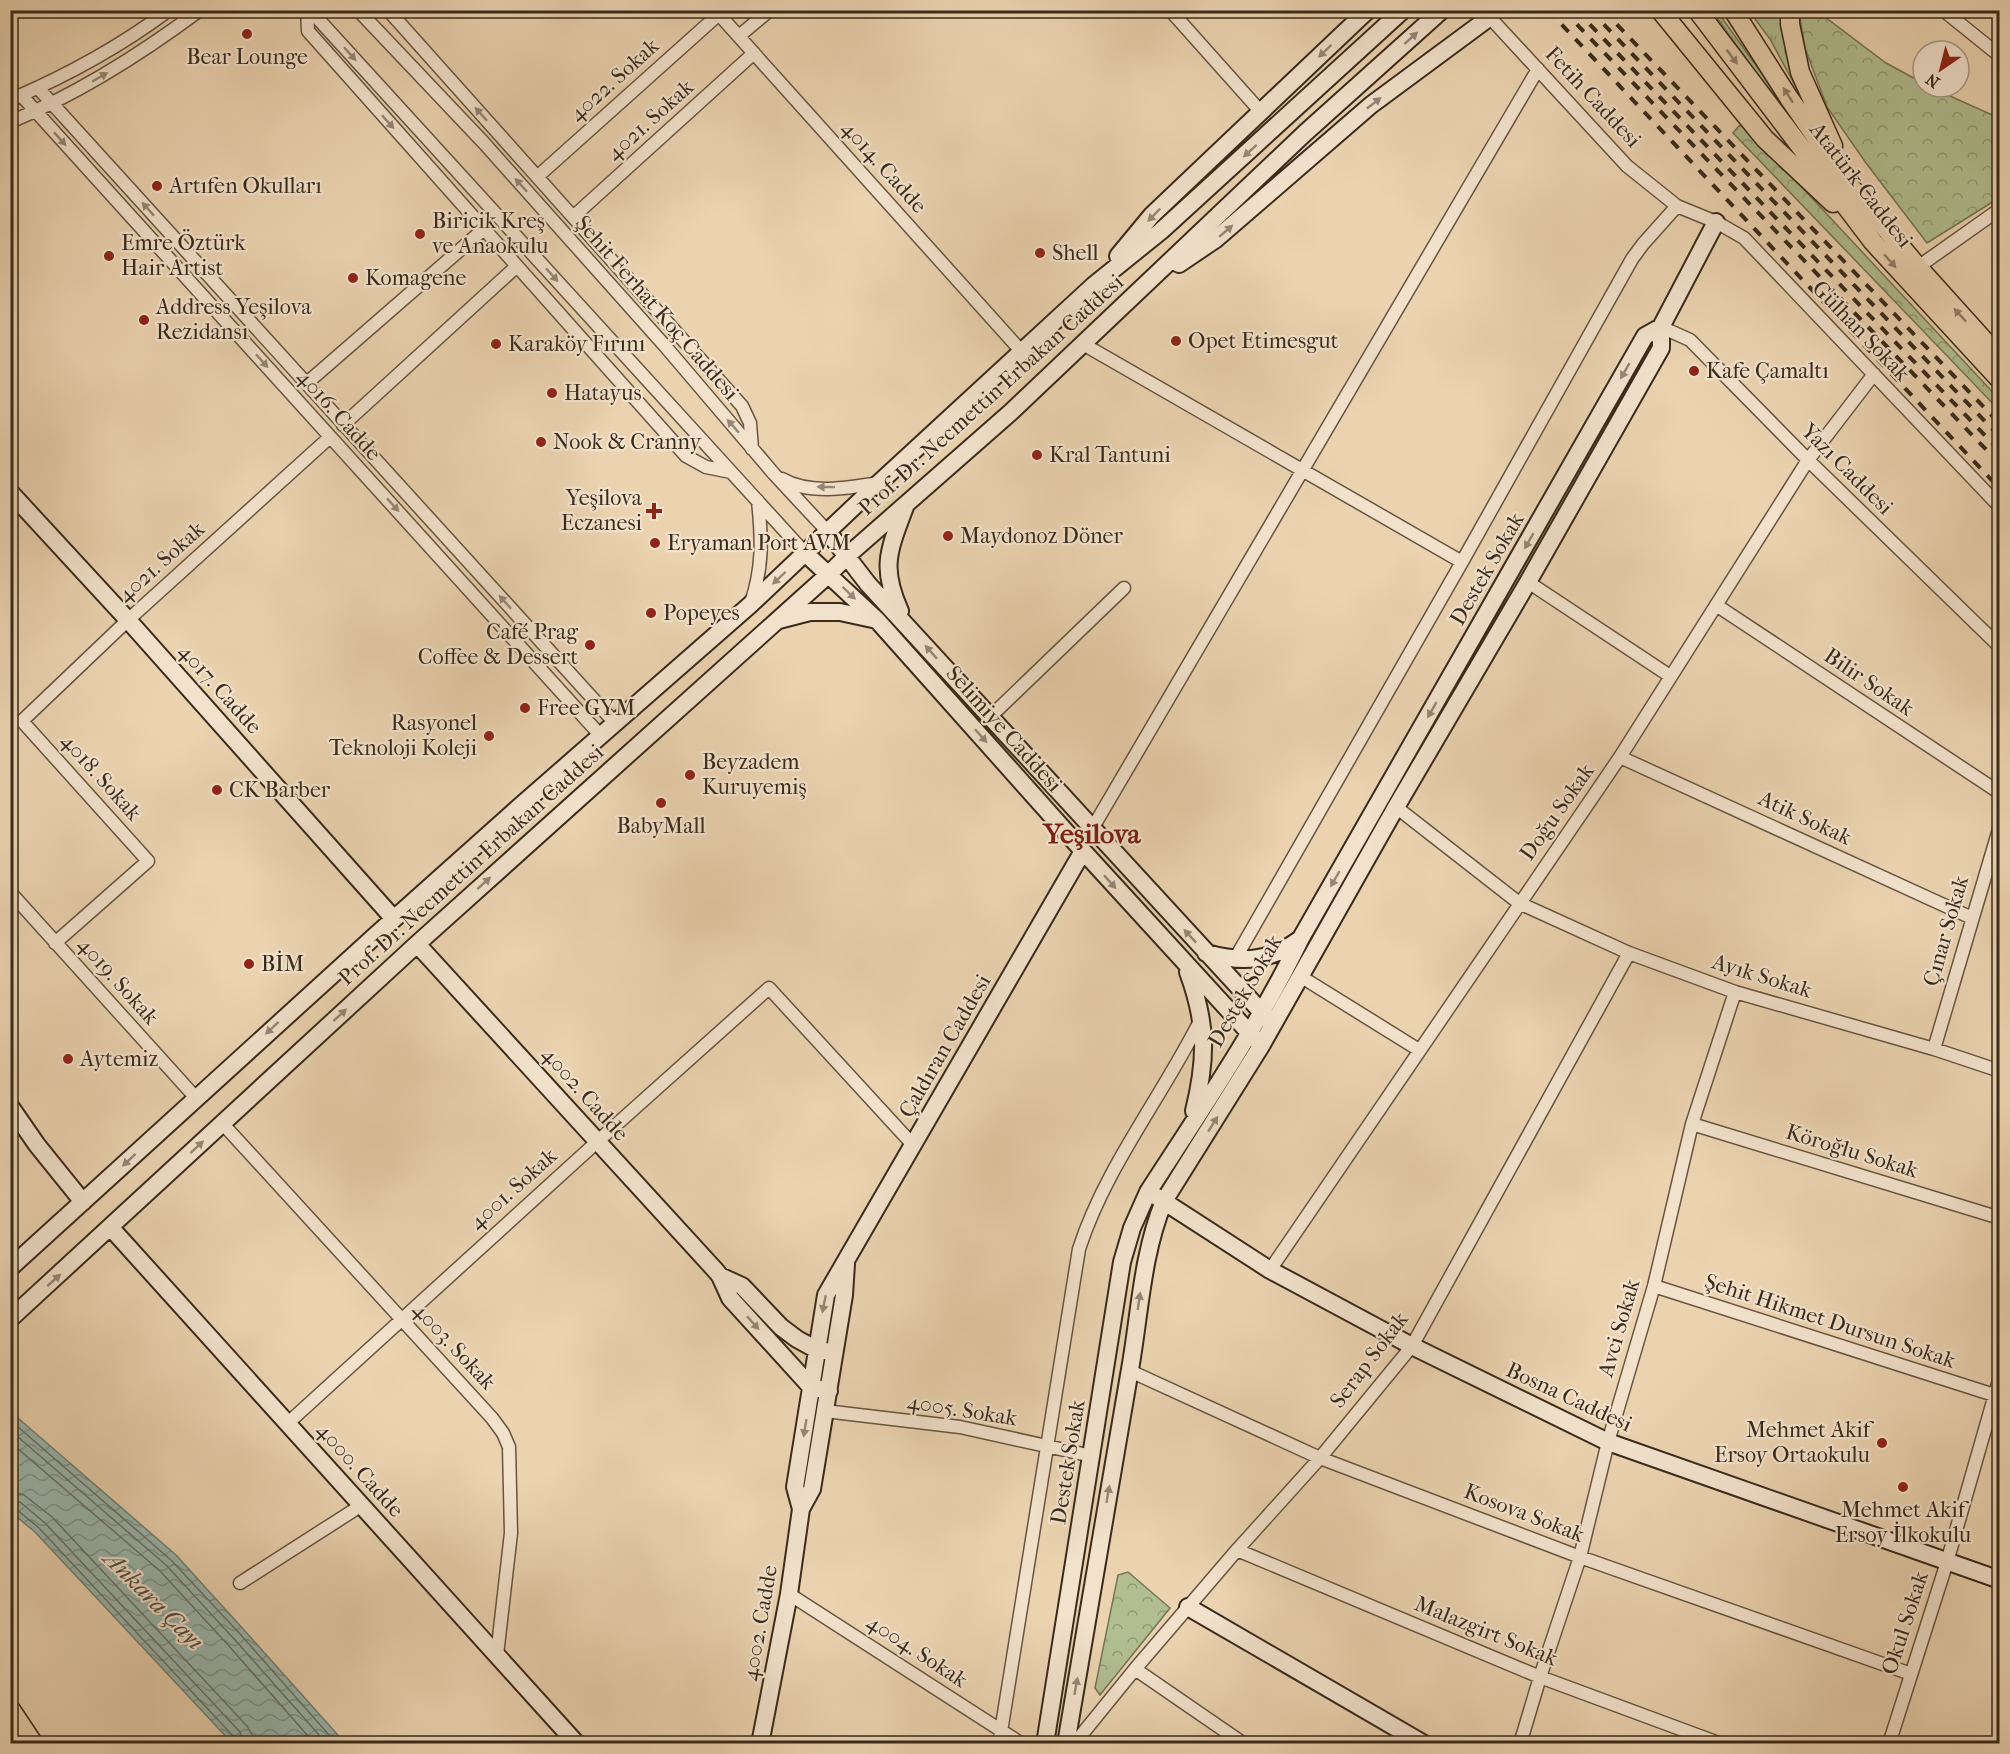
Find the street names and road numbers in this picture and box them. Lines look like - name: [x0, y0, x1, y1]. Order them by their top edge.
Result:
- street label: 4022. Sokak: [564, 32, 665, 127]
- street label: Fetih Caddesi: [1540, 41, 1647, 153]
- street label: 4021. Sokak: [601, 74, 699, 166]
- street label: 4014. Cadde: [836, 115, 932, 219]
- street label: Atatürk Caddesi: [1803, 116, 1918, 253]
- street label: Şehit Ferhat Koç Caddesi: [570, 210, 745, 406]
- street label: Prof. Dr. Necmettin Erbakan Caddesi: [853, 269, 1129, 521]
- street label: Gülhan Sokak: [1807, 275, 1916, 387]
- street label: 4016. Cadde: [291, 364, 387, 466]
- street label: Yazı Caddesi: [1795, 417, 1899, 521]
- street label: Destek Sokak: [1444, 508, 1530, 630]
- street label: 4021. Sokak: [112, 516, 210, 608]
- street label: 4017. Cadde: [173, 639, 267, 739]
- street label: Bilir Sokak: [1819, 643, 1919, 722]
- street label: Selimiye Caddesi: [941, 661, 1068, 798]
- street label: 4018. Sokak: [55, 728, 147, 826]
- street label: Prof. Dr. Necmettin Erbakan Caddesi: [333, 739, 609, 991]
- street label: Doğu Sokak: [1514, 758, 1600, 865]
- street label: Atik Sokak: [1753, 785, 1856, 851]
- street label: Çınar Sokak: [1918, 872, 1974, 989]
- street label: Destek Sokak: [1202, 930, 1288, 1052]
- street label: 4019. Sokak: [72, 932, 164, 1030]
- street label: Ayık Sokak: [1708, 948, 1816, 1004]
- street label: Çaldıran Caddesi: [894, 969, 997, 1122]
- street label: 4002. Cadde: [536, 1042, 634, 1146]
- street label: Köroğlu Sokak: [1783, 1119, 1922, 1184]
- street label: 4001. Sokak: [464, 1142, 563, 1235]
- street label: Şehit Hikmet Dursun Sokak: [1701, 1268, 1959, 1374]
- street label: Avci Sokak: [1592, 1275, 1646, 1381]
- street label: 4003. Sokak: [407, 1297, 502, 1396]
- street label: Serap Sokak: [1324, 1306, 1414, 1413]
- street label: Bosna Caddesi: [1502, 1357, 1636, 1438]
- street label: 4005. Sokak: [905, 1388, 1019, 1432]
- street label: Destek Sokak: [1045, 1397, 1091, 1526]
- street label: 4000. Cadde: [311, 1417, 409, 1523]
- street label: Kosova Sokak: [1460, 1478, 1588, 1548]
- street label: 4002. Cadde: [737, 1563, 783, 1683]
- street label: Okul Sokak: [1876, 1567, 1934, 1678]
- street label: Malazgirt Sokak: [1411, 1590, 1562, 1672]
- street label: 4004. Sokak: [862, 1609, 973, 1693]

